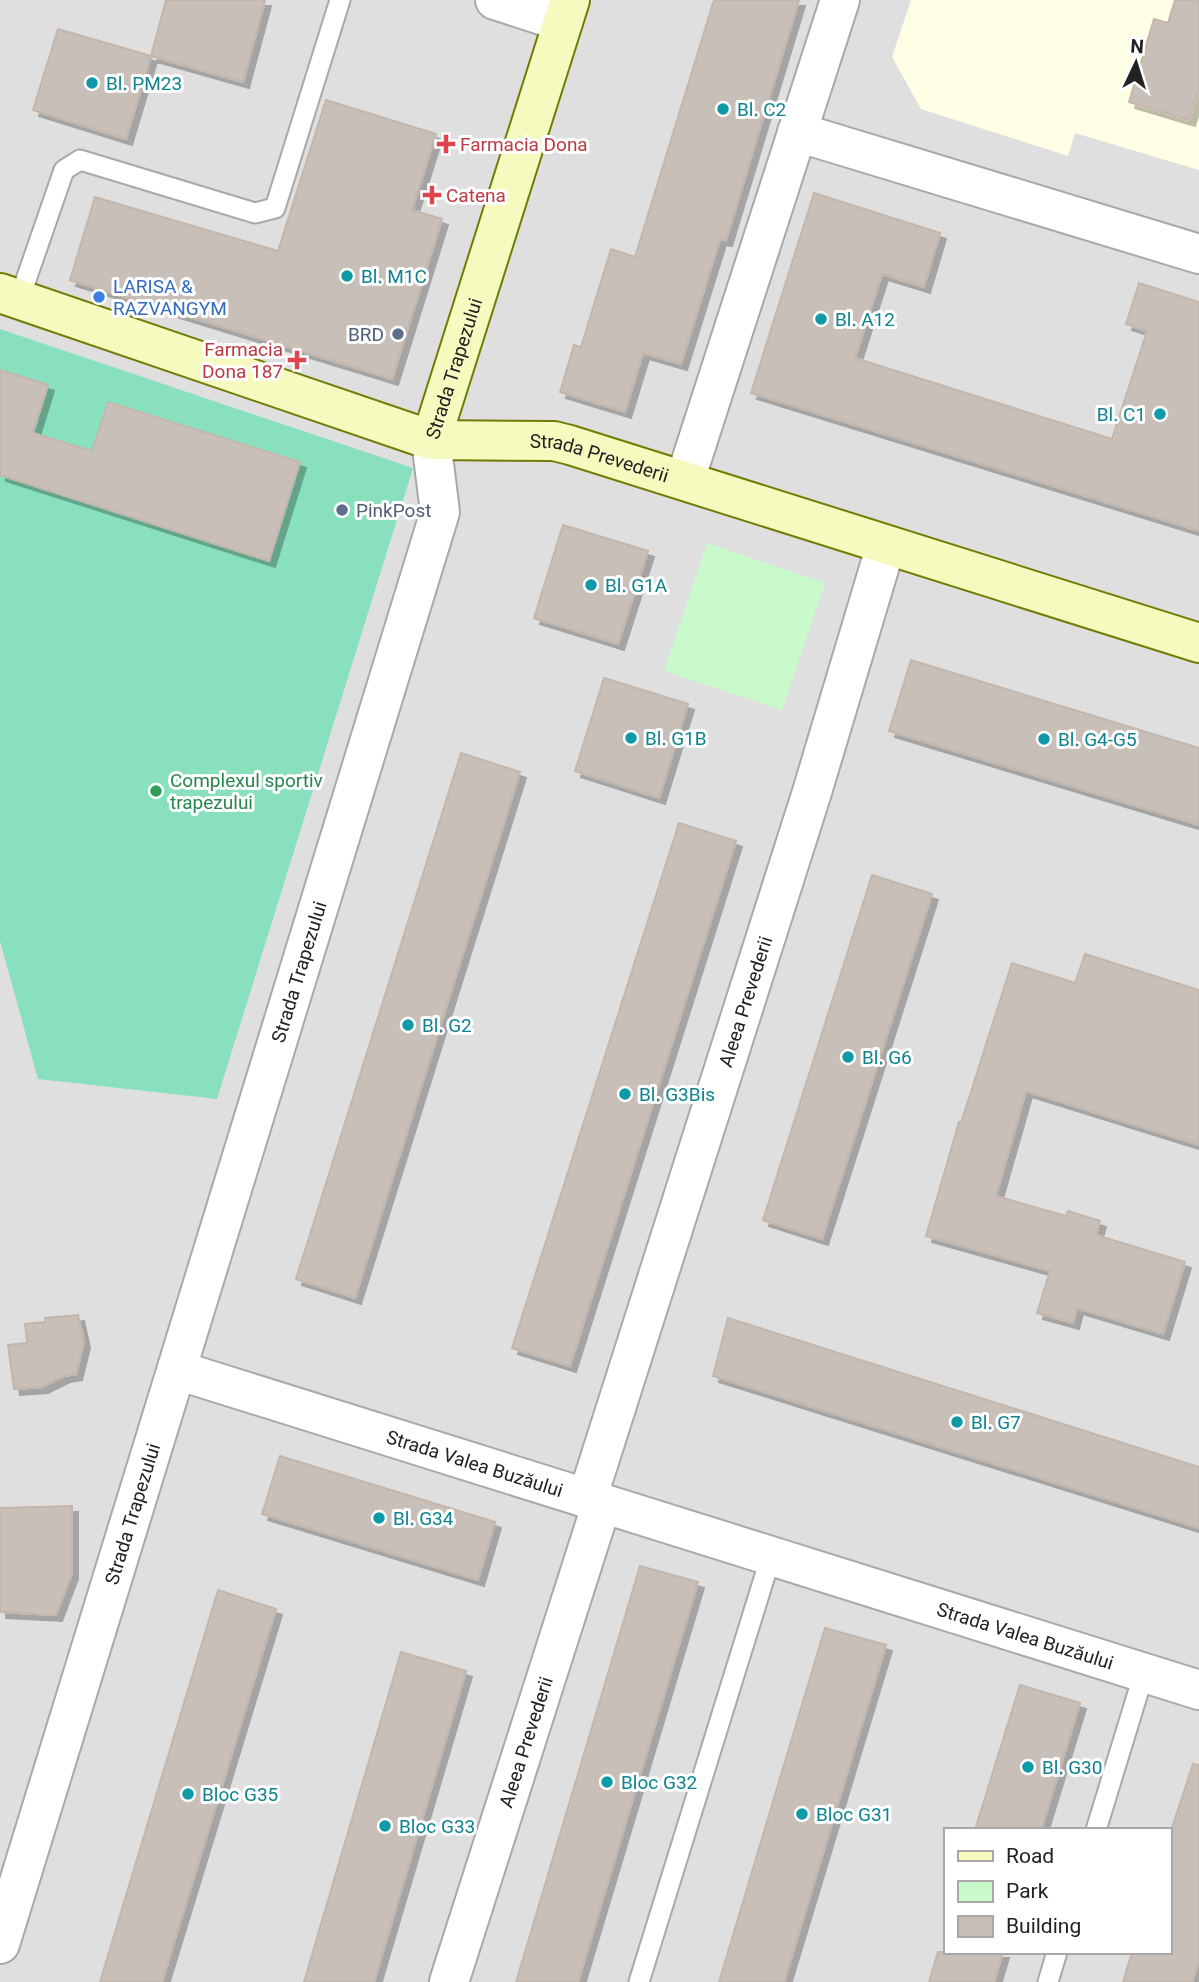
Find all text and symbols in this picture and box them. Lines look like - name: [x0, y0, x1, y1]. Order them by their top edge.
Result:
- north arrow: [1101, 28, 1171, 98]
- text: N: [1130, 35, 1145, 58]
- place label: Bl. PM23: [106, 72, 182, 95]
- marker: Bl. PM23: [84, 75, 100, 91]
- place label: Bl. C2: [737, 98, 786, 121]
- marker: Bl. C2: [715, 101, 731, 117]
- place label: Farmacia Dona: [460, 133, 588, 156]
- marker: Farmacia Dona: [438, 136, 454, 152]
- place label: Catena: [446, 184, 506, 207]
- marker: Catena: [424, 187, 440, 203]
- place label: Bl. M1C: [361, 265, 427, 288]
- marker: Bl. M1C: [339, 268, 355, 284]
- place label: LARISA & RAZVANGYM: [113, 275, 227, 320]
- marker: LARISA & RAZVANGYM: [91, 289, 107, 305]
- street label: Strada Trapezului: [421, 295, 487, 442]
- place label: Bl. A12: [835, 308, 895, 331]
- marker: Bl. A12: [813, 311, 829, 327]
- place label: BRD: [348, 323, 384, 346]
- marker: BRD: [390, 326, 406, 342]
- place label: Farmacia Dona 187: [202, 338, 283, 383]
- marker: Farmacia Dona 187: [289, 352, 305, 368]
- place label: Bl. C1: [1097, 403, 1146, 426]
- marker: Bl. C1: [1152, 406, 1168, 422]
- street label: Strada Prevederii: [530, 429, 672, 487]
- place label: PinkPost: [356, 499, 431, 522]
- marker: PinkPost: [334, 502, 350, 518]
- place label: Bl. G1A: [605, 574, 668, 597]
- marker: Bl. G1A: [583, 577, 599, 593]
- place label: Bl. G1B: [645, 727, 707, 750]
- place label: Bl. G4-G5: [1058, 728, 1137, 751]
- marker: Bl. G1B: [623, 730, 639, 746]
- marker: Bl. G4-G5: [1036, 731, 1052, 747]
- place label: Complexul sportiv trapezului: [170, 769, 323, 814]
- marker: Complexul sportiv trapezului: [148, 783, 164, 799]
- street label: Strada Trapezului: [266, 898, 331, 1045]
- street label: Aleea Prevederii: [714, 933, 777, 1070]
- place label: Bl. G2: [422, 1014, 472, 1037]
- marker: Bl. G2: [400, 1017, 416, 1033]
- place label: Bl. G6: [862, 1046, 912, 1069]
- marker: Bl. G6: [840, 1049, 856, 1065]
- place label: Bl. G3Bis: [639, 1083, 715, 1106]
- marker: Bl. G3Bis: [617, 1086, 633, 1102]
- place label: Bl. G7: [971, 1411, 1021, 1434]
- marker: Bl. G7: [949, 1414, 965, 1430]
- street label: Strada Valea Buzăului: [384, 1425, 566, 1502]
- street label: Strada Trapezului: [100, 1440, 165, 1587]
- place label: Bl. G34: [393, 1507, 454, 1530]
- marker: Bl. G34: [371, 1510, 387, 1526]
- street label: Strada Valea Buzăului: [934, 1597, 1117, 1674]
- street label: Aleea Prevederii: [494, 1674, 557, 1810]
- place label: Bl. G30: [1042, 1756, 1102, 1779]
- marker: Bl. G30: [1020, 1759, 1036, 1775]
- place label: Bloc G32: [621, 1771, 697, 1794]
- marker: Bloc G32: [599, 1774, 615, 1790]
- place label: Bloc G35: [202, 1783, 278, 1806]
- marker: Bloc G35: [180, 1786, 196, 1802]
- place label: Bloc G31: [816, 1803, 892, 1826]
- marker: Bloc G31: [794, 1806, 810, 1822]
- place label: Bloc G33: [399, 1815, 475, 1838]
- marker: Bloc G33: [377, 1818, 393, 1834]
- legend: [944, 1828, 1171, 1954]
- text: Road: [1006, 1844, 1054, 1868]
- text: Park: [1006, 1879, 1049, 1903]
- text: Building: [1006, 1914, 1081, 1938]

